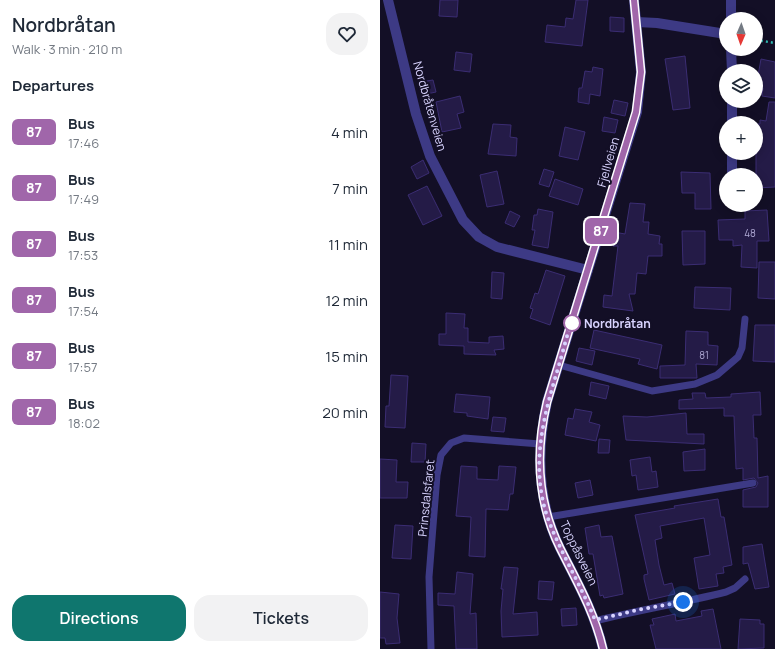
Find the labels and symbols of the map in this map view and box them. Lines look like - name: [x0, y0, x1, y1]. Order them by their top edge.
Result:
- north arrow: [719, 12, 763, 56]
- street label: Nordbråtenveien: [409, 59, 451, 153]
- street label: Fjellveien: [593, 135, 623, 189]
- line badge: 87: [583, 218, 619, 244]
- house number: 48: [744, 226, 756, 240]
- marker: Nordbråtan: [563, 314, 581, 332]
- place label: Nordbråtan: [584, 315, 651, 332]
- house number: 81: [699, 348, 709, 362]
- street label: Prinsdalsfaret: [413, 458, 439, 537]
- street label: Toppåsveien: [556, 518, 602, 588]
- your location: [673, 592, 693, 612]

